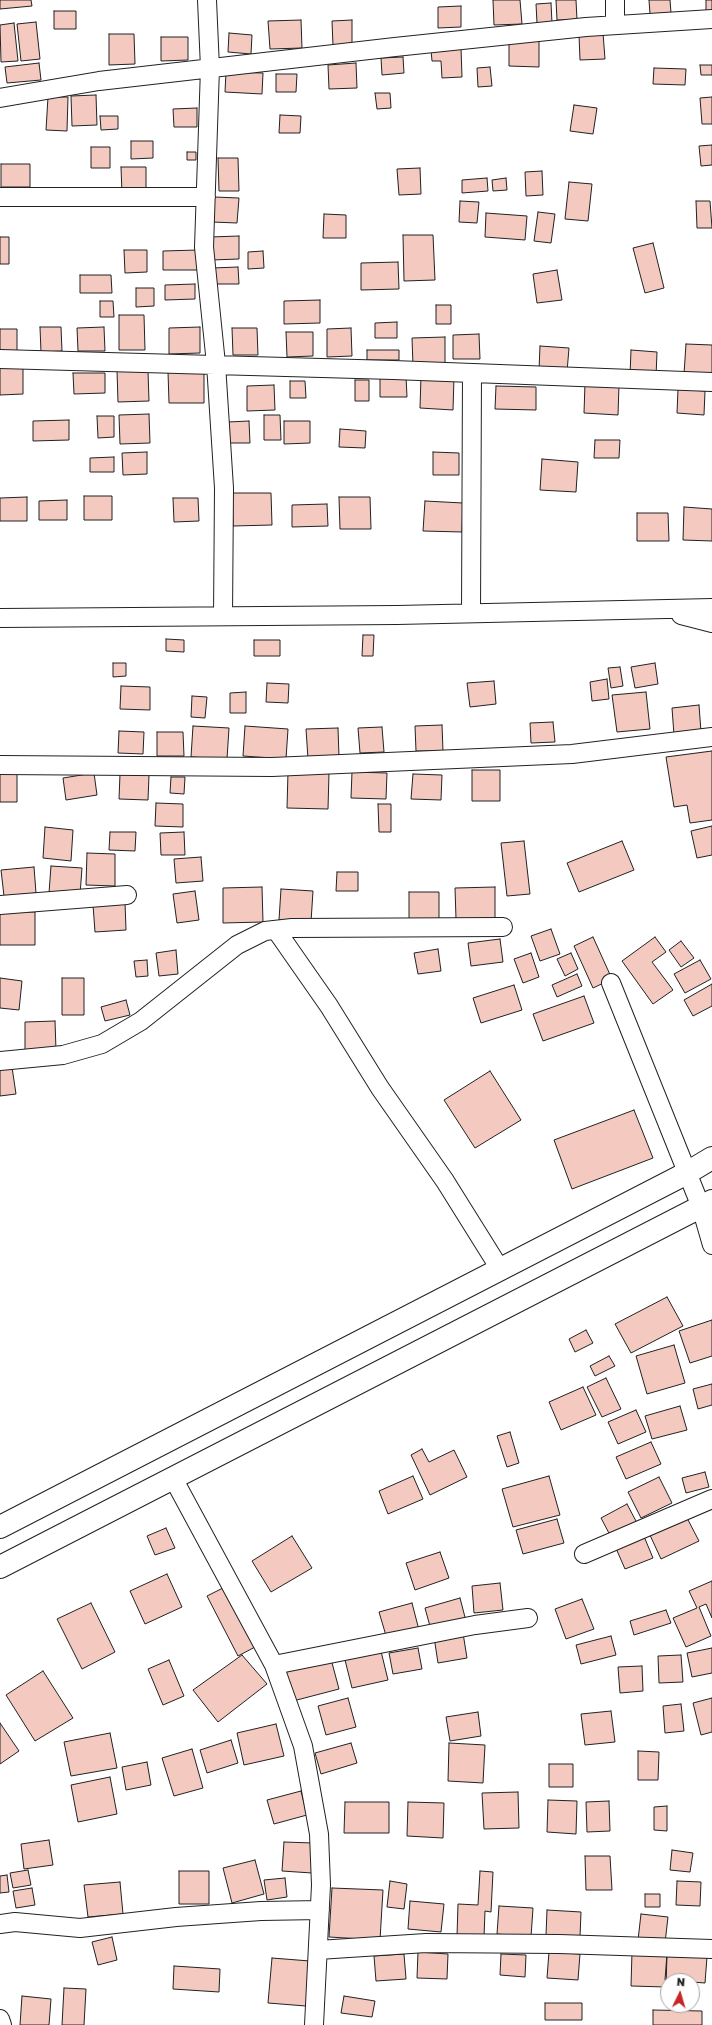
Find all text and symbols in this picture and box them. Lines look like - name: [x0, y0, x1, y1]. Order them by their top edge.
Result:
- north arrow: [660, 1973, 700, 2013]
- text: N: [676, 1975, 686, 1988]

